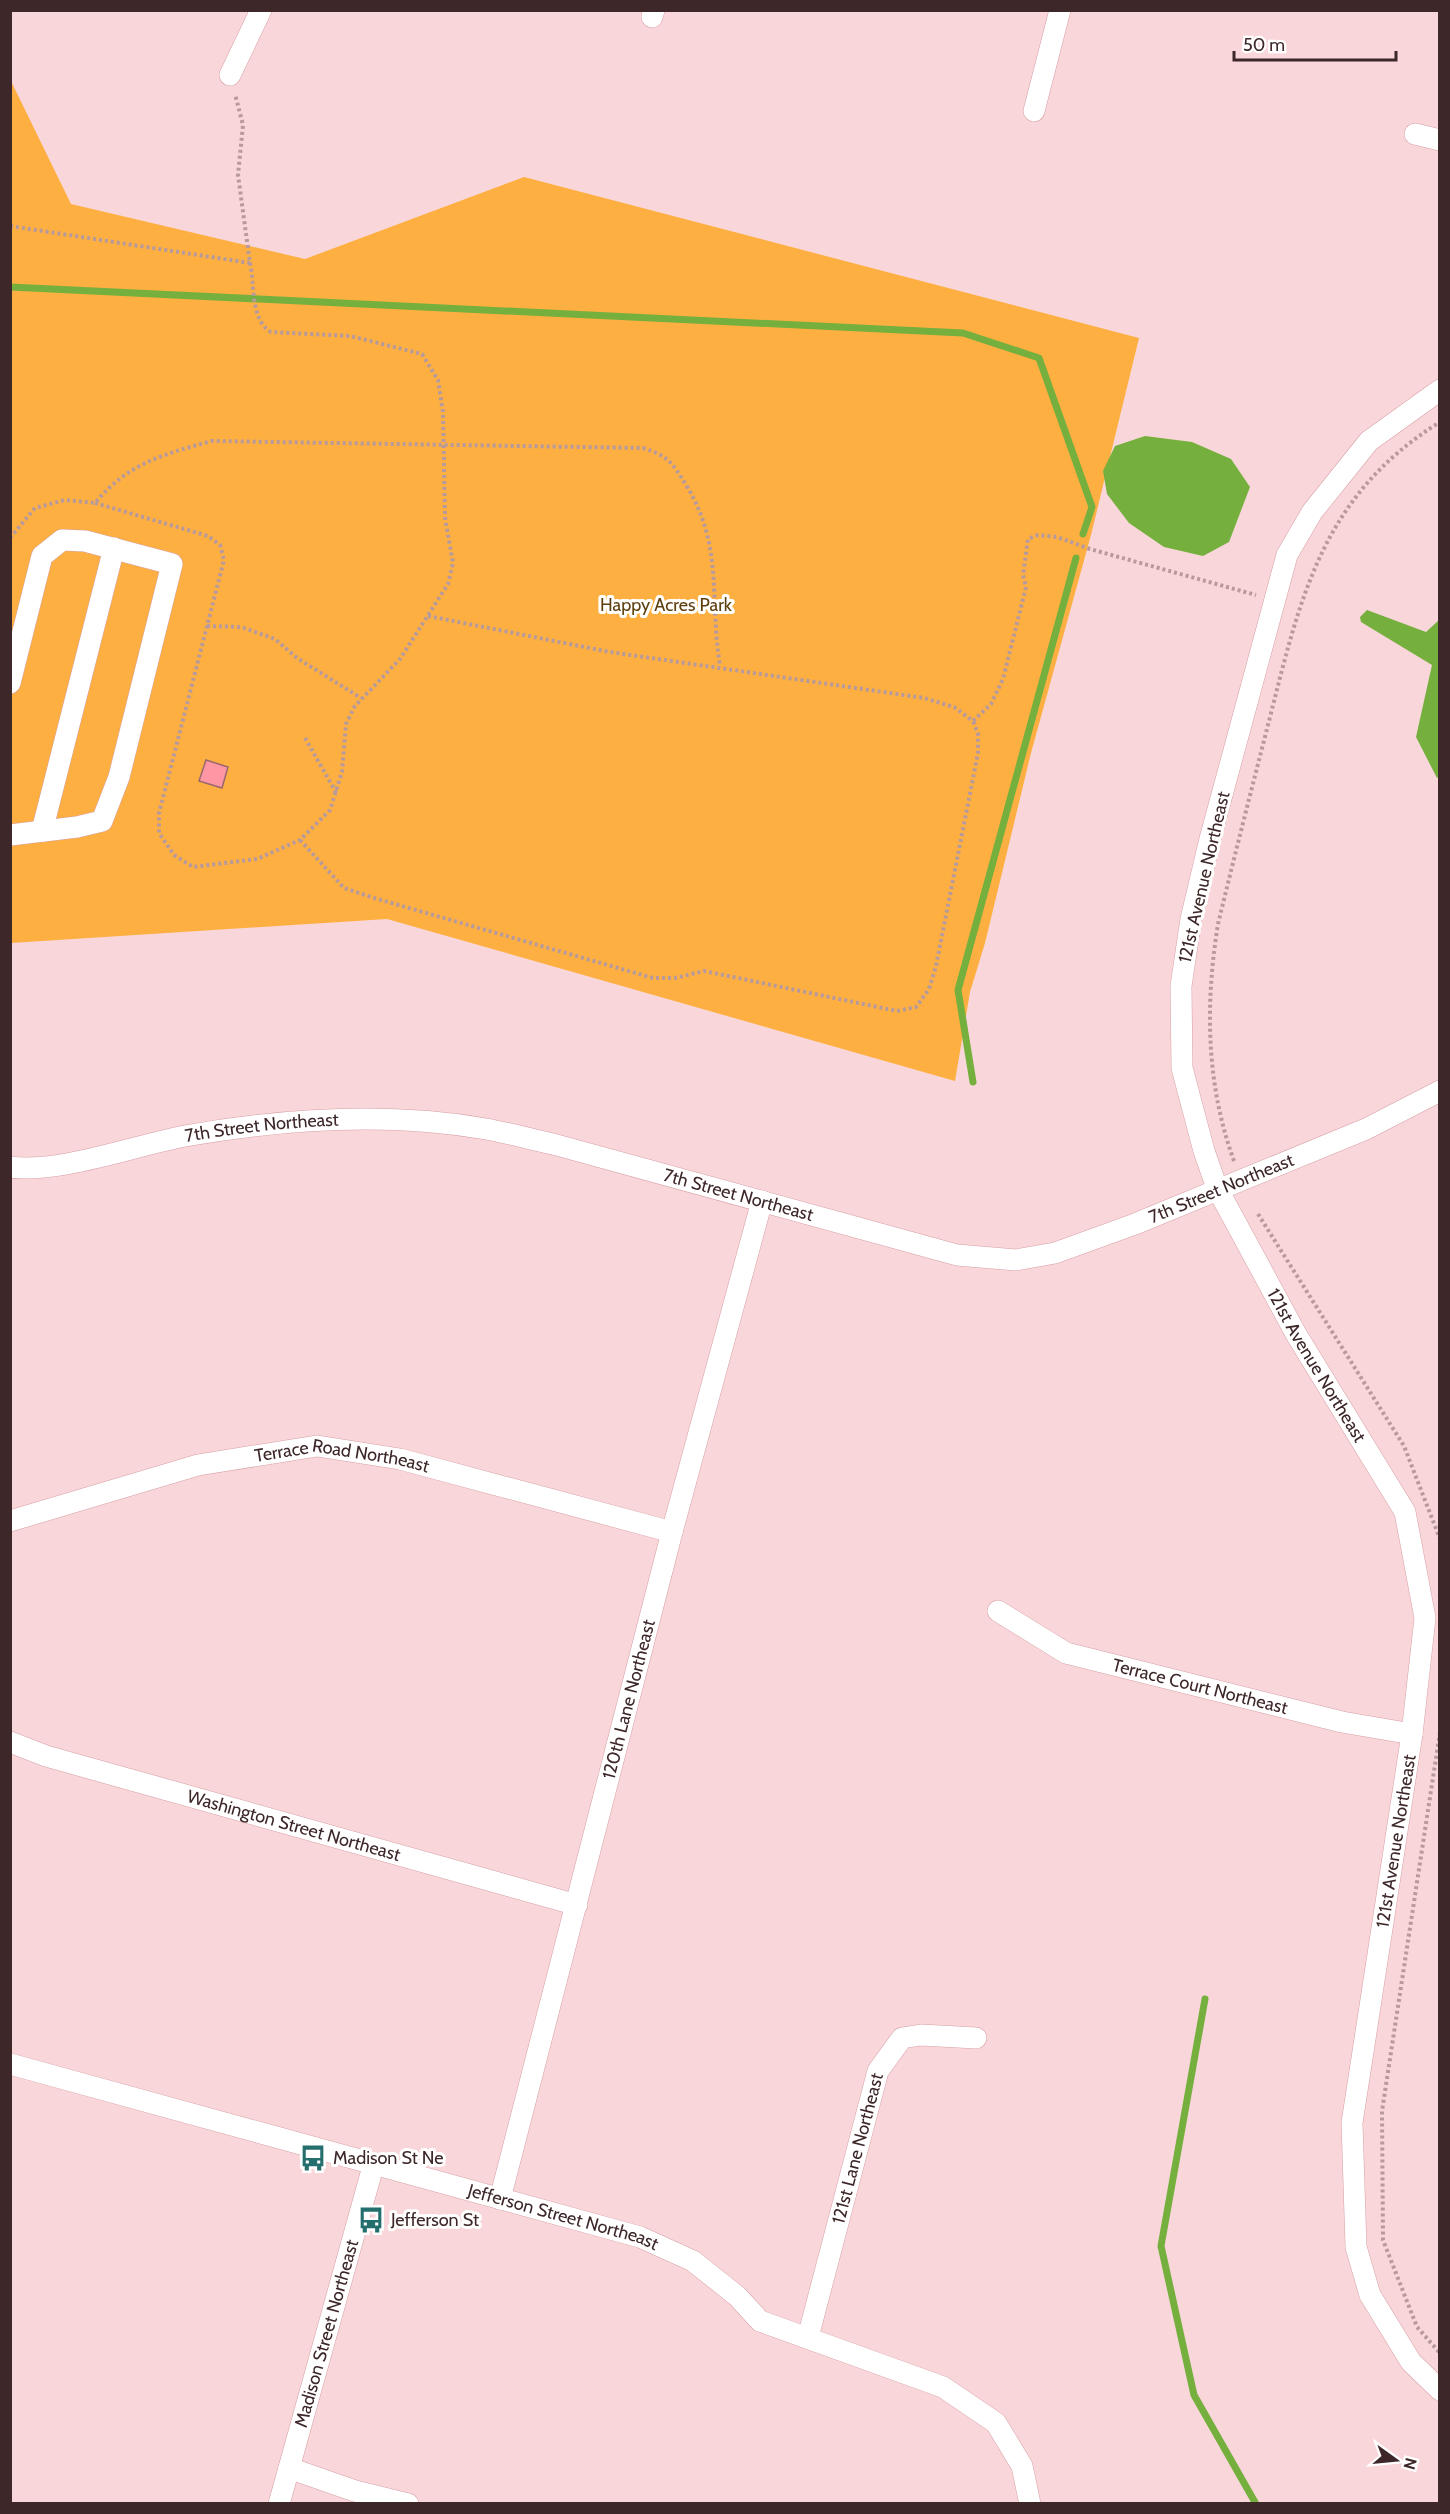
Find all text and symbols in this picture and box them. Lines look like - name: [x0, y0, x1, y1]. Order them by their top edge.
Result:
- scale bar: [1234, 24, 1396, 62]
- text: 50 m: [1243, 34, 1285, 56]
- park label: Happy Acres Park: [600, 594, 733, 616]
- street label: 121st Avenue Northeast: [1174, 789, 1234, 965]
- street label: 7th Street Northeast: [183, 1109, 339, 1147]
- street label: 7th Street Northeast: [1146, 1149, 1297, 1228]
- street label: 7th Street Northeast: [661, 1164, 816, 1226]
- street label: 121st Avenue Northeast: [1262, 1285, 1371, 1446]
- street label: Terrace Road Northeast: [253, 1434, 432, 1477]
- street label: 120th Lane Northeast: [598, 1617, 660, 1782]
- street label: Terrace Court Northeast: [1110, 1654, 1290, 1719]
- street label: 121st Avenue Northeast: [1371, 1753, 1421, 1929]
- street label: Washington Street Northeast: [185, 1785, 403, 1866]
- street label: 121st Lane Northeast: [827, 2071, 888, 2226]
- bus stop icon: Madison St Ne: [298, 2143, 328, 2173]
- place label: Madison St Ne: [333, 2147, 443, 2169]
- street label: Jefferson Street Northeast: [464, 2179, 662, 2255]
- bus stop icon: Jefferson St: [356, 2205, 386, 2235]
- place label: Jefferson St: [390, 2209, 479, 2231]
- street label: Madison Street Northeast: [290, 2237, 363, 2430]
- north arrow: [1366, 2430, 1426, 2490]
- text: N: [1399, 2456, 1421, 2472]

